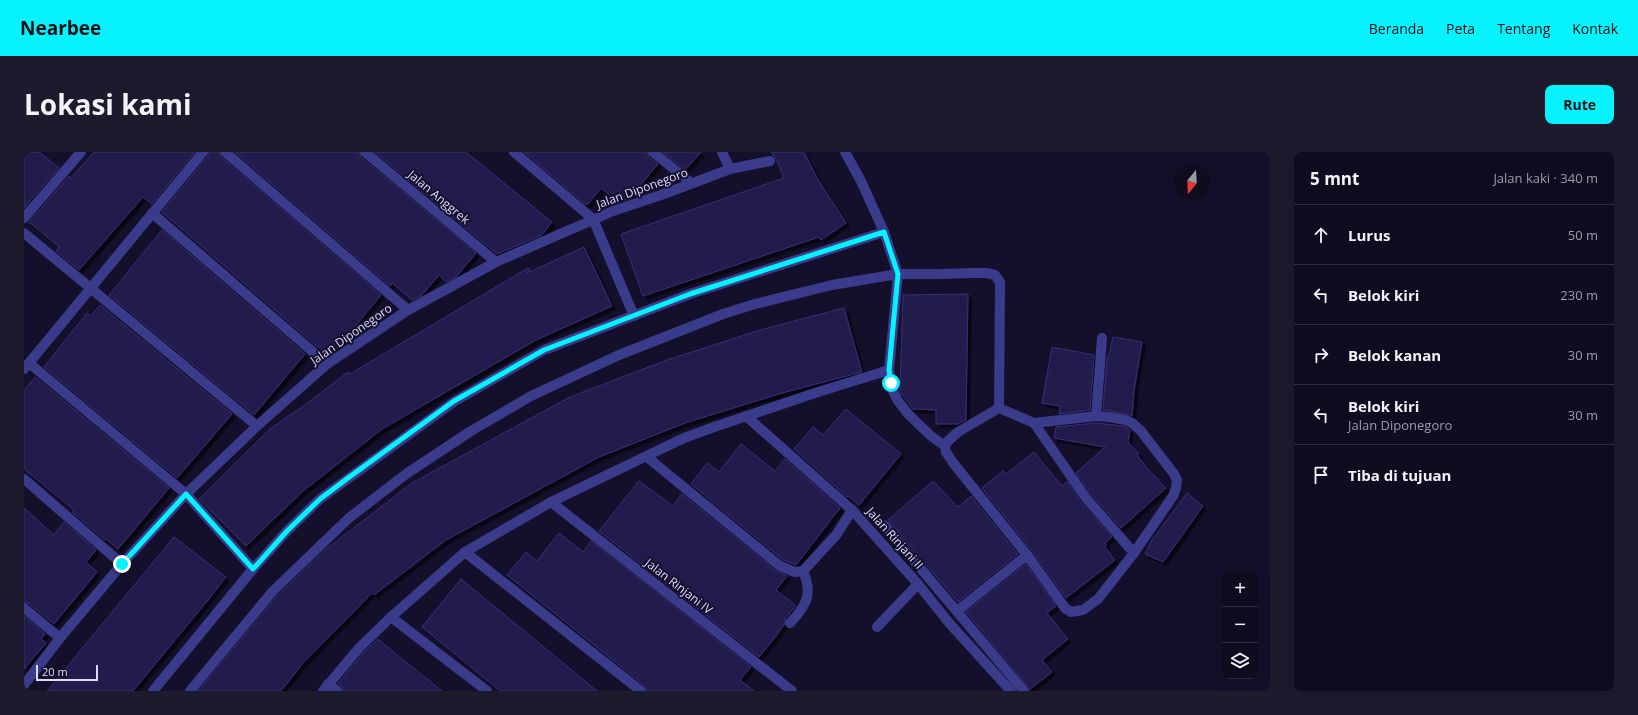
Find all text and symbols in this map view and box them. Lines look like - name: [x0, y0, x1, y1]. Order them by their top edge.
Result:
- text: Nearbee: [20, 15, 101, 41]
- text: Beranda: [1369, 19, 1424, 38]
- text: Peta: [1446, 19, 1475, 38]
- text: Tentang: [1497, 19, 1550, 38]
- text: Kontak: [1572, 19, 1618, 38]
- text: Lokasi kami: [24, 85, 191, 123]
- button: Rute: [1545, 85, 1614, 124]
- street label: Jalan Diponegoro: [593, 164, 690, 213]
- north arrow: [1174, 164, 1210, 200]
- street label: Jalan Anggrek: [404, 165, 474, 228]
- text: 5 mnt: [1310, 167, 1359, 190]
- text: Jalan kaki · 340 m: [1493, 169, 1598, 187]
- icon: ahead: [1310, 224, 1332, 246]
- text: Lurus: [1348, 225, 1390, 245]
- text: 50 m: [1568, 226, 1598, 244]
- icon: left: [1310, 284, 1332, 306]
- text: Belok kiri: [1348, 285, 1419, 305]
- text: 230 m: [1560, 286, 1598, 304]
- street label: Jalan Diponegoro: [306, 299, 395, 369]
- icon: right: [1310, 344, 1332, 366]
- text: Belok kanan: [1348, 345, 1441, 365]
- text: 30 m: [1568, 346, 1598, 364]
- route start: [882, 374, 900, 392]
- text: Belok kiri: [1348, 396, 1419, 416]
- icon: left: [1310, 404, 1332, 426]
- text: 30 m: [1568, 406, 1598, 424]
- text: Jalan Diponegoro: [1348, 416, 1452, 434]
- icon: arrive: [1310, 464, 1332, 486]
- text: Tiba di tujuan: [1348, 465, 1451, 485]
- street label: Jalan Rinjani II: [862, 503, 927, 573]
- street label: Jalan Rinjani IV: [641, 554, 717, 618]
- route end: [113, 555, 131, 573]
- map controls: [1222, 571, 1258, 679]
- button: +: [1222, 571, 1258, 607]
- button: −: [1222, 607, 1258, 643]
- button: layers: [1222, 643, 1258, 679]
- scale bar: [36, 663, 98, 682]
- text: 20 m: [42, 664, 68, 679]

